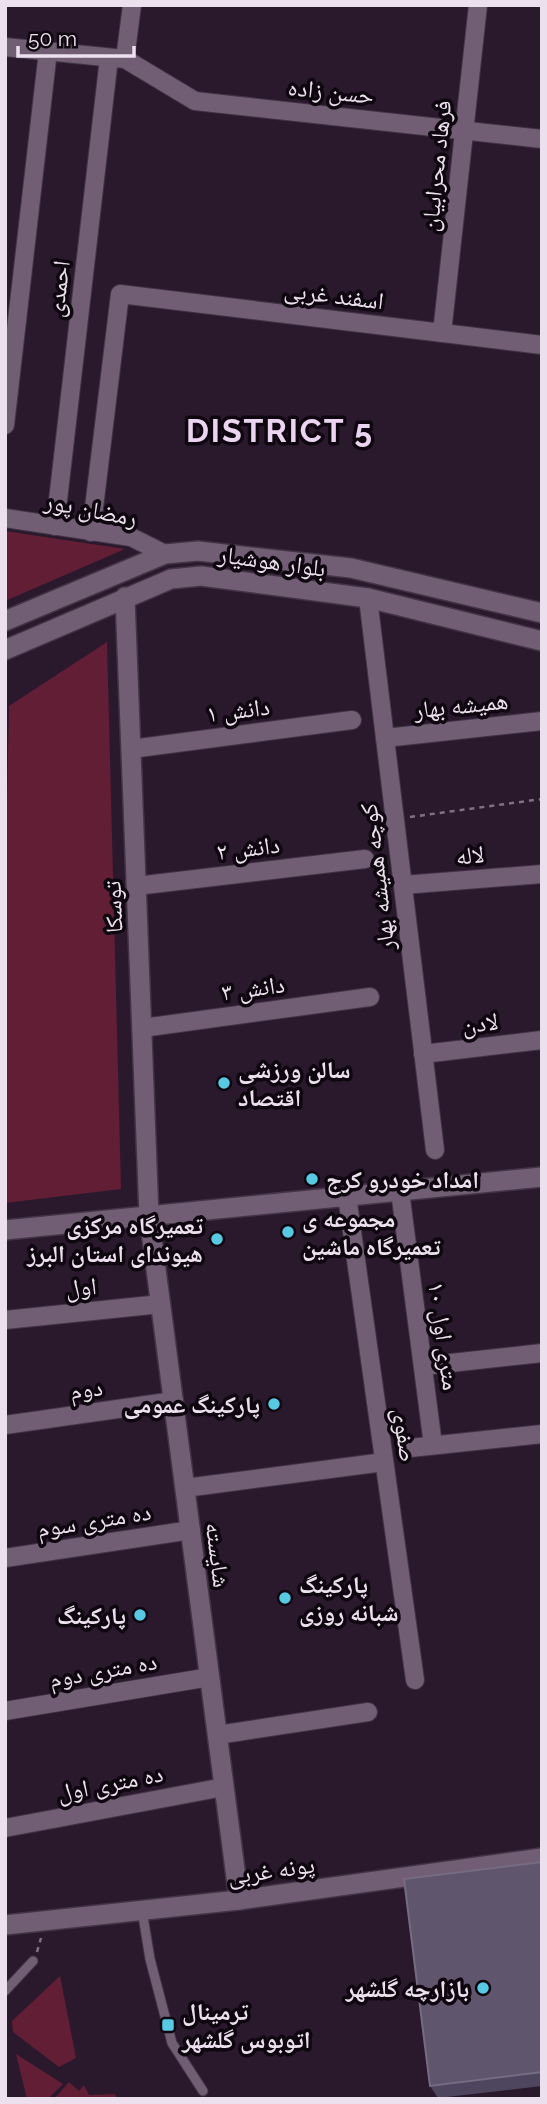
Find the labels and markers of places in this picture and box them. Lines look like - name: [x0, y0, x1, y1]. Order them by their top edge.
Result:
- place label: سالن ورزشی اقتصاد: [238, 1055, 350, 1112]
- marker: سالن ورزشی اقتصاد: [216, 1075, 232, 1091]
- place label: امداد خودرو کرج: [326, 1165, 479, 1195]
- marker: امداد خودرو کرج: [304, 1171, 320, 1187]
- place label: مجموعه ی تعمیرگاه ماشین: [302, 1204, 441, 1261]
- place label: تعمیرگاه مرکزی هیوندای استان البرز: [26, 1211, 204, 1268]
- marker: مجموعه ی تعمیرگاه ماشین: [280, 1224, 296, 1240]
- marker: تعمیرگاه مرکزی هیوندای استان البرز: [209, 1231, 225, 1247]
- place label: پارکینگ عمومی: [123, 1390, 260, 1419]
- marker: پارکینگ عمومی: [266, 1396, 282, 1412]
- place label: پارکینگ شبانه روزی: [299, 1570, 399, 1627]
- marker: پارکینگ شبانه روزی: [277, 1590, 293, 1606]
- place label: پارکینگ: [57, 1601, 126, 1630]
- marker: پارکینگ: [132, 1607, 148, 1623]
- place label: بازارچه گلشهر: [345, 1974, 469, 2003]
- marker: بازارچه گلشهر: [475, 1980, 491, 1996]
- place label: ترمینال اتوبوس گلشهر: [181, 1997, 311, 2054]
- marker: ترمینال اتوبوس گلشهر: [160, 2017, 176, 2033]

